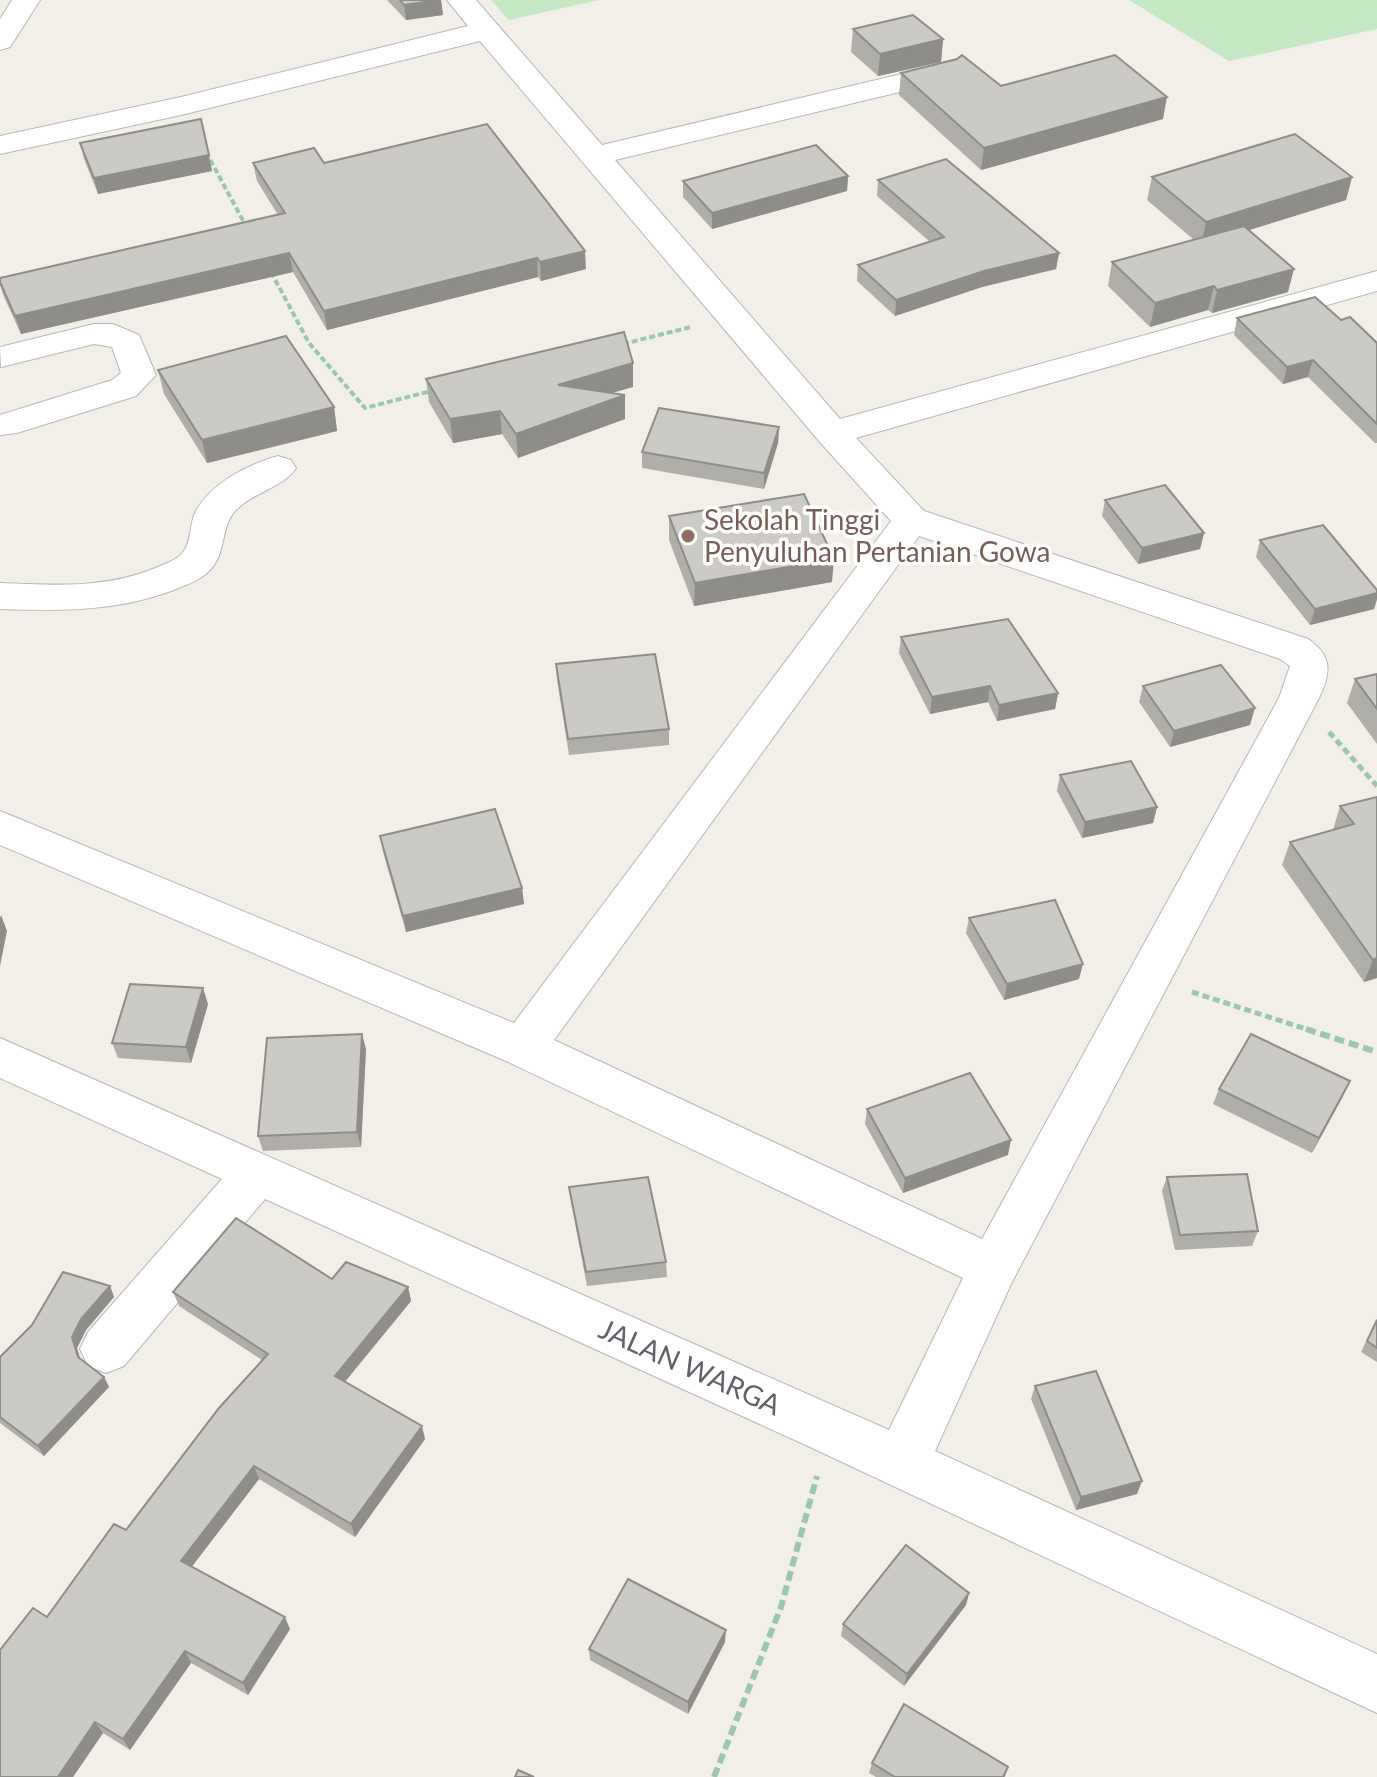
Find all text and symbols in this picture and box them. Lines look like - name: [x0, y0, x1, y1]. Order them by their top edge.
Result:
- place label: Sekolah Tinggi Penyuluhan Pertanian Gowa: [704, 502, 1050, 568]
- marker: Sekolah Tinggi Penyuluhan Pertanian Gowa: [679, 527, 697, 545]
- street label: JALAN WARGA: [594, 1311, 787, 1421]

